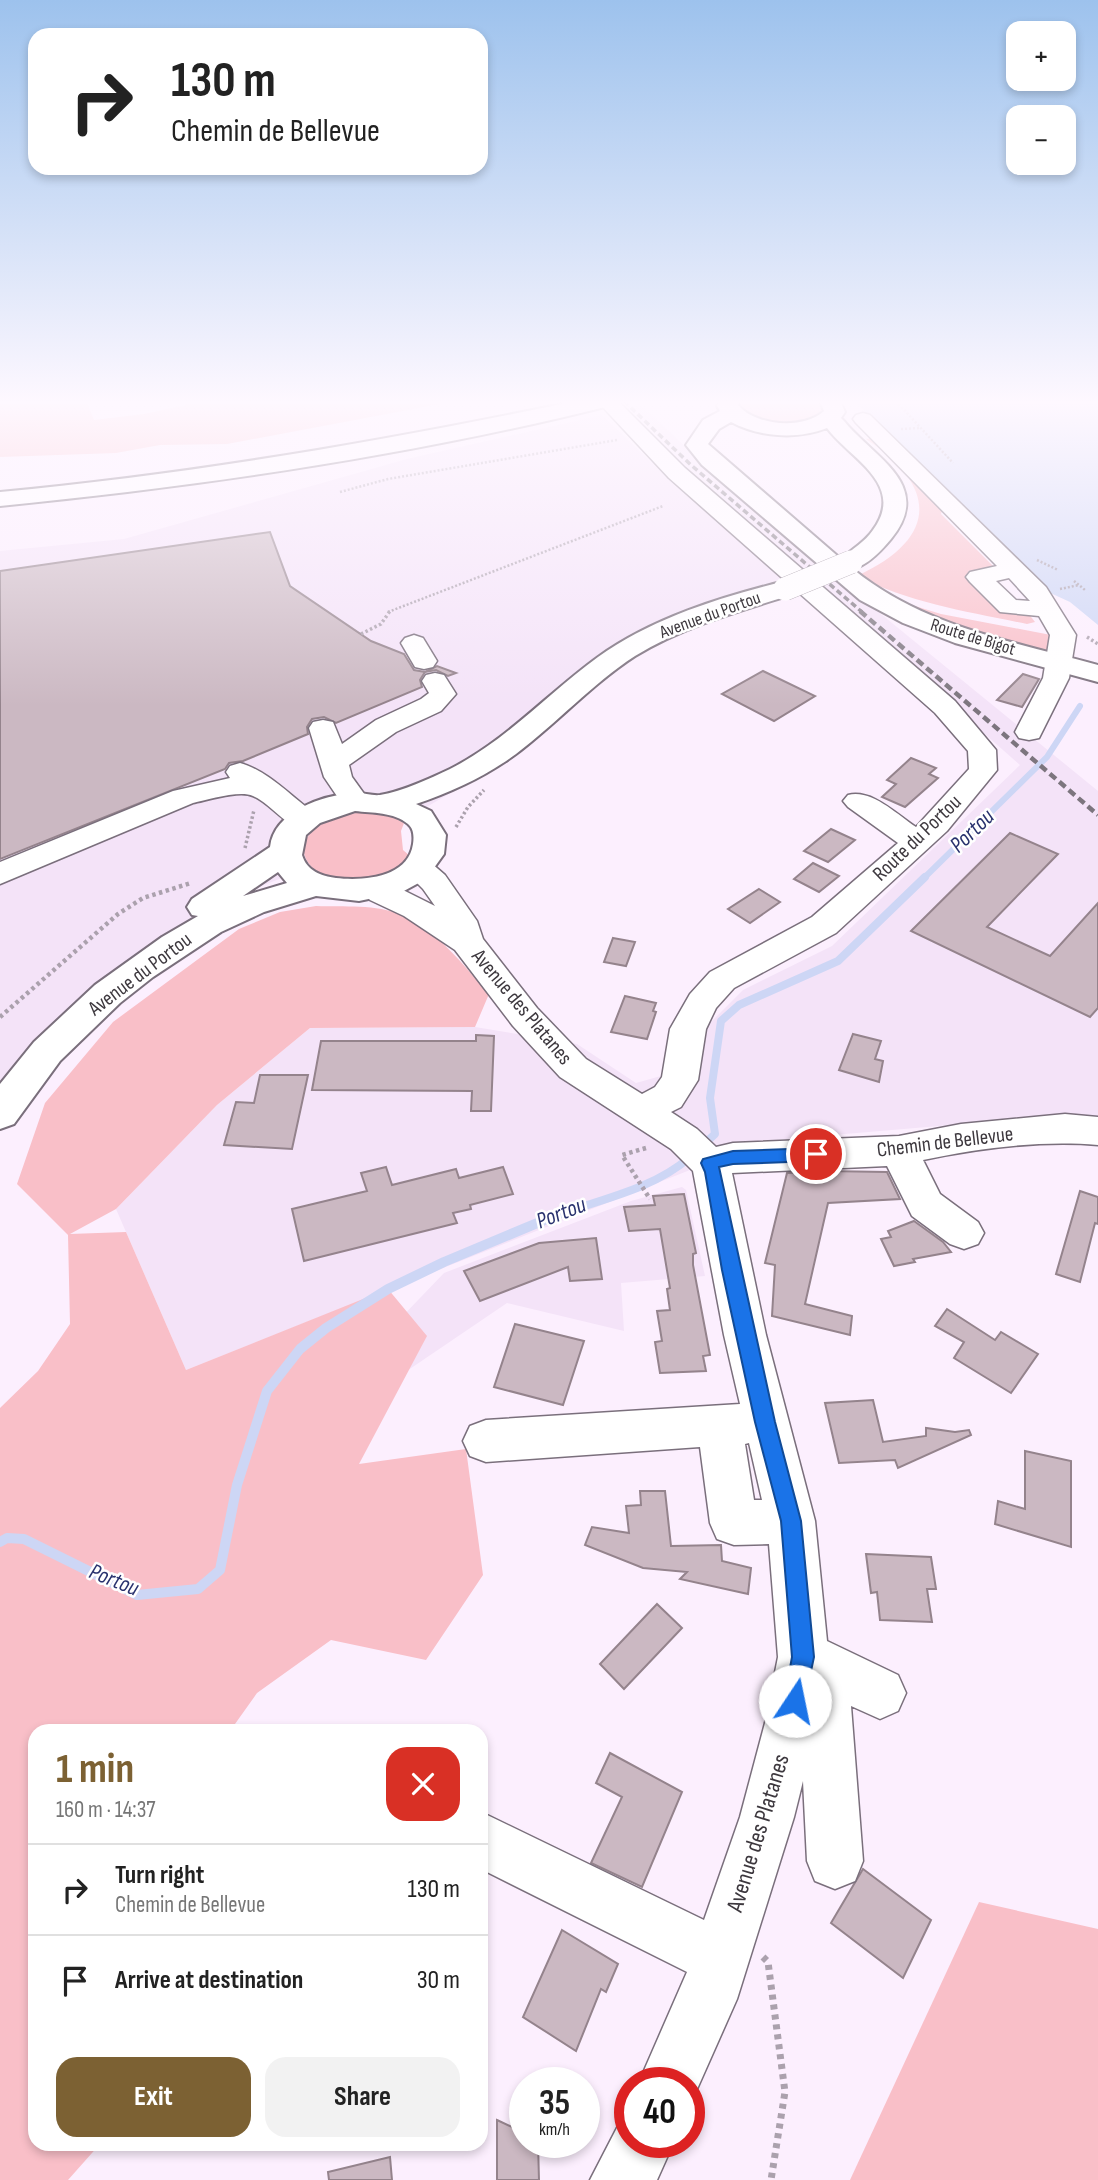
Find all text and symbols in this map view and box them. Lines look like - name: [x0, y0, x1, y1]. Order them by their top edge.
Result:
- map controls: [1006, 21, 1076, 175]
- button: +: [1006, 21, 1076, 91]
- text: 130 m: [171, 52, 276, 111]
- icon: right: [56, 56, 147, 147]
- button: −: [1006, 105, 1076, 175]
- text: Chemin de Bellevue: [171, 112, 380, 151]
- street label: Avenue du Portou: [656, 587, 763, 643]
- street label: Route de Bigot: [928, 614, 1018, 660]
- street label: Route du Portou: [868, 790, 966, 886]
- water label: Portou: [944, 803, 1001, 859]
- street label: Avenue du Portou: [83, 927, 197, 1022]
- street label: Avenue des Platanes: [466, 943, 578, 1070]
- street label: Chemin de Bellevue: [875, 1121, 1015, 1163]
- pin: [786, 1124, 846, 1184]
- icon: arrive: [797, 1135, 835, 1173]
- water label: Portou: [532, 1191, 590, 1235]
- water label: Portou: [85, 1557, 143, 1603]
- position arrow: [758, 1664, 832, 1738]
- text: 1 min: [56, 1744, 134, 1795]
- button: close: [386, 1747, 460, 1821]
- street label: Avenue des Platanes: [720, 1751, 796, 1916]
- text: 160 m · 14:37: [56, 1796, 156, 1824]
- text: Turn right: [115, 1860, 204, 1891]
- icon: right: [56, 1871, 94, 1909]
- text: 130 m: [408, 1874, 460, 1905]
- text: Chemin de Bellevue: [115, 1891, 265, 1919]
- icon: arrive: [56, 1962, 94, 2000]
- text: Arrive at destination: [115, 1965, 303, 1996]
- text: 30 m: [417, 1965, 460, 1996]
- button: Exit: [56, 2057, 251, 2137]
- button: Share: [265, 2057, 460, 2137]
- speed limit sign: 40: [614, 2067, 705, 2158]
- text: 35: [539, 2082, 570, 2125]
- text: km/h: [539, 2119, 570, 2140]

